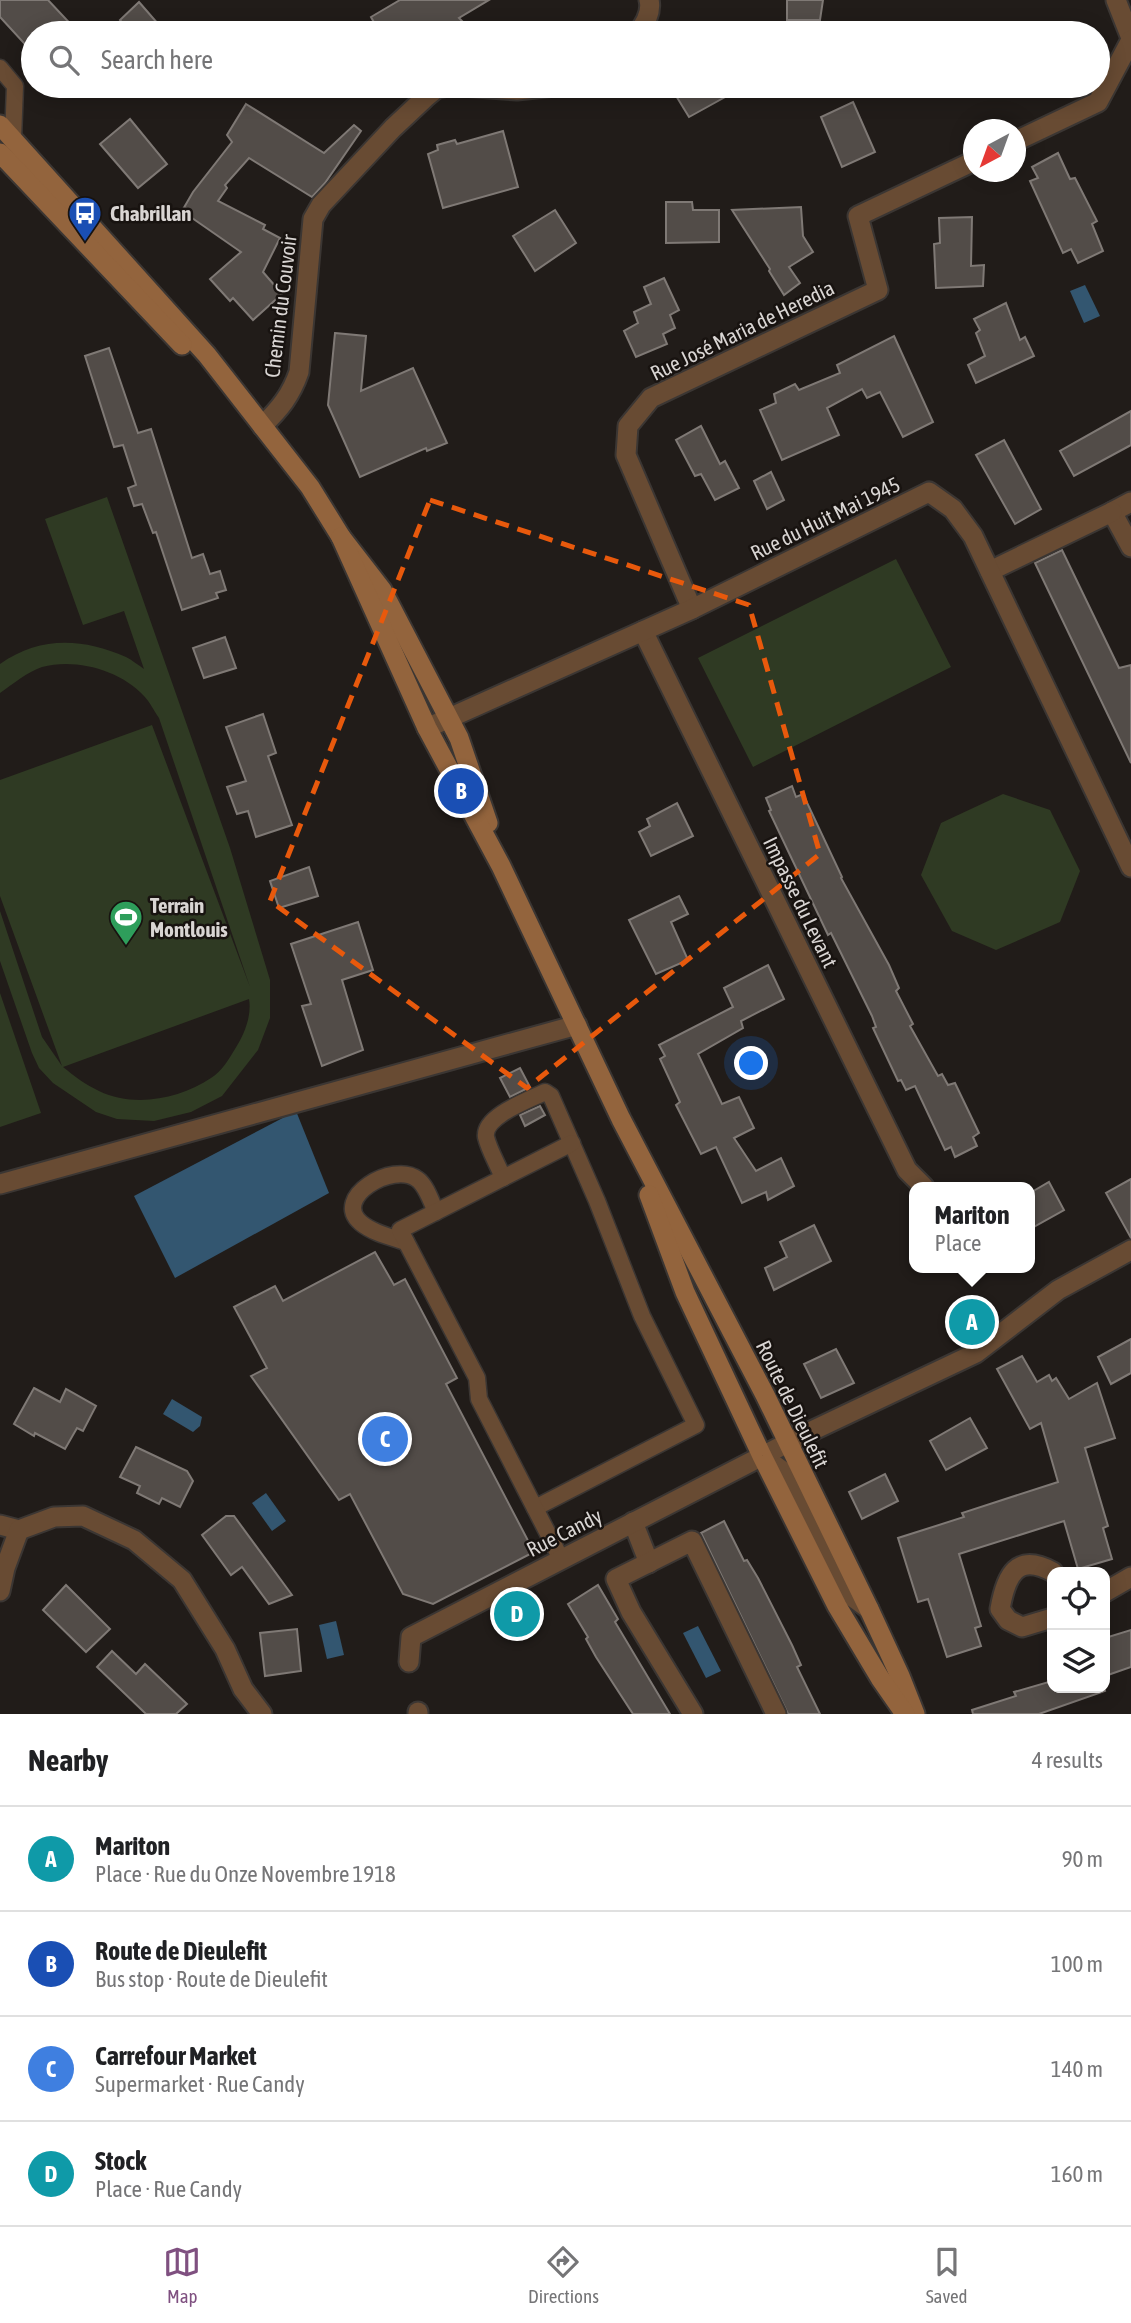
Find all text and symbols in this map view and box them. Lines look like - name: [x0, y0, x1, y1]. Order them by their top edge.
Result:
- search box: [21, 21, 1110, 98]
- icon: search: [45, 41, 83, 79]
- text: Search here: [101, 45, 213, 75]
- north arrow: [963, 119, 1026, 182]
- bus stop icon: Chabrillan: [66, 194, 104, 243]
- place label: Chabrillan: [110, 201, 191, 225]
- street label: Chemin du Couvoir: [259, 232, 301, 379]
- street label: Rue José Maria de Heredia: [646, 275, 838, 385]
- street label: Rue du Huit Mai 1945: [746, 471, 904, 565]
- pin: B: [438, 765, 484, 817]
- street label: Impasse du Levant: [759, 833, 843, 971]
- place label: Terrain Montlouis: [150, 893, 228, 941]
- sports icon: Terrain Montlouis: [107, 898, 145, 947]
- your location: [734, 1046, 768, 1080]
- popup: [909, 1182, 1035, 1273]
- text: Mariton: [934, 1200, 1010, 1230]
- text: Place: [934, 1230, 981, 1256]
- pin: A: [949, 1296, 995, 1348]
- street label: Route de Dieulefit: [752, 1336, 834, 1472]
- pin: C: [362, 1413, 408, 1465]
- street label: Rue Candy: [522, 1503, 606, 1561]
- map controls: [1047, 1567, 1110, 1693]
- button: locate: [1047, 1567, 1110, 1630]
- pin: D: [494, 1588, 540, 1640]
- button: layers: [1047, 1630, 1110, 1693]
- text: Nearby: [28, 1743, 108, 1777]
- text: 4 results: [1032, 1747, 1103, 1773]
- text: Mariton: [95, 1831, 170, 1861]
- text: A: [45, 1846, 57, 1872]
- text: 90 m: [1062, 1846, 1103, 1872]
- text: Place · Rue du Onze Novembre 1918: [95, 1861, 396, 1887]
- text: Route de Dieulefit: [95, 1936, 267, 1966]
- text: B: [46, 1951, 56, 1977]
- text: 100 m: [1051, 1951, 1103, 1977]
- text: Bus stop · Route de Dieulefit: [95, 1966, 328, 1992]
- text: Carrefour Market: [95, 2041, 257, 2071]
- text: C: [46, 2056, 56, 2082]
- text: 140 m: [1051, 2056, 1103, 2082]
- text: Supermarket · Rue Candy: [95, 2071, 305, 2097]
- text: Stock: [95, 2146, 146, 2176]
- text: D: [45, 2161, 57, 2187]
- text: 160 m: [1051, 2161, 1103, 2187]
- text: Place · Rue Candy: [95, 2176, 242, 2202]
- tab: Map: [163, 2243, 201, 2307]
- tab: Directions: [528, 2243, 599, 2307]
- tab: Saved: [926, 2243, 968, 2307]

